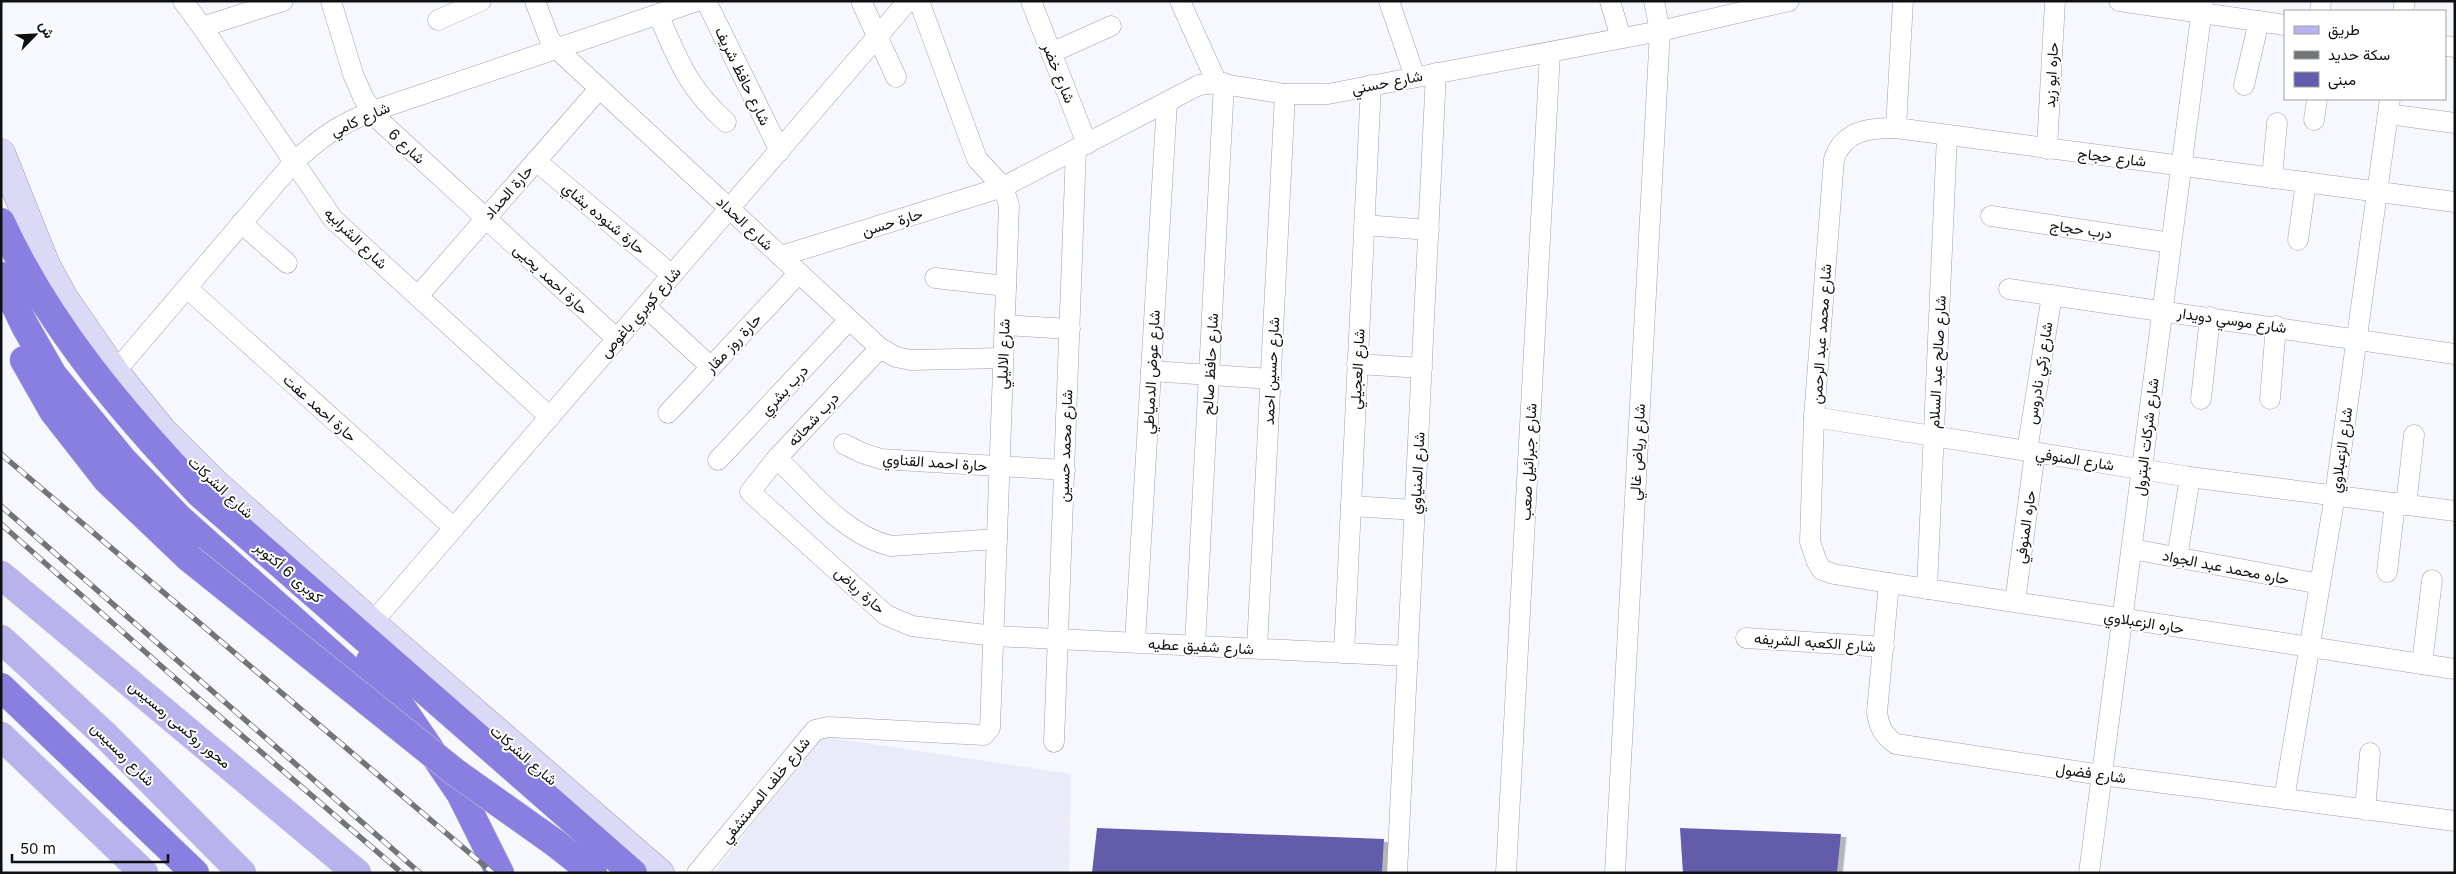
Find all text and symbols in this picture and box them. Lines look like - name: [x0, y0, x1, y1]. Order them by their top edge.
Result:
- north arrow: [10, 10, 60, 60]
- legend: [2284, 10, 2446, 100]
- text: ش: [35, 18, 59, 41]
- text: طريق: [2328, 20, 2360, 40]
- street label: شارع حافظ شريف: [709, 24, 775, 129]
- street label: شارع خضر: [1036, 39, 1080, 107]
- street label: حاره ابو زيد: [2040, 42, 2062, 108]
- text: سكة حديد: [2328, 45, 2390, 64]
- street label: شارع حسني: [1350, 66, 1425, 102]
- text: مبنى: [2328, 70, 2356, 90]
- street label: شارع كامي: [327, 97, 394, 144]
- street label: شارع 6: [383, 124, 430, 169]
- street label: شارع حجاج: [2077, 143, 2147, 173]
- street label: حارة الحداد: [479, 161, 537, 223]
- street label: حارة شنوده بشاي: [556, 178, 649, 261]
- street label: شارع الحداد: [711, 192, 778, 256]
- street label: شارع الشرابيه: [319, 203, 392, 274]
- street label: حارة حسن: [859, 204, 925, 241]
- street label: درب حجاج: [2048, 215, 2113, 245]
- street label: حارة احمد يحيى: [509, 239, 592, 319]
- street label: شارع كوبري باغوص: [595, 263, 688, 364]
- street label: شارع محمد عبد الرحمن: [1807, 263, 1837, 405]
- street label: شارع صالح عبد السلام: [1924, 295, 1952, 429]
- street label: شارع موسي دويدار: [2175, 303, 2288, 341]
- street label: حارة روز مقار: [700, 309, 765, 377]
- street label: شارع عوض الدمياطي: [1138, 309, 1168, 435]
- street label: شارع حافظ صالح: [1198, 312, 1224, 416]
- street label: شارع حسين احمد: [1259, 316, 1285, 426]
- street label: شارع الاليلي: [992, 318, 1018, 390]
- street label: شارع زكي نادروس: [2022, 320, 2060, 426]
- street label: شارع العجيلي: [1345, 328, 1373, 410]
- street label: درب بشري: [756, 361, 815, 422]
- street label: حارة احمد عفت: [279, 370, 361, 446]
- street label: شارع شركات البترول: [2129, 377, 2165, 497]
- street label: درب شحاته: [783, 388, 843, 450]
- street label: شارع محمد حسين: [1054, 389, 1078, 503]
- street label: شارع جبرائيل صعب: [1515, 403, 1543, 521]
- street label: شارع رياض غالي: [1625, 403, 1653, 501]
- street label: شارع الزعبلاوي: [2326, 406, 2360, 495]
- street label: شارع المنياوي: [1405, 431, 1433, 515]
- street label: شارع المنوفي: [2034, 443, 2116, 479]
- street label: حارة احمد القناوي: [882, 449, 988, 479]
- street label: شارع الشركات: [183, 452, 258, 524]
- street label: حاره المنوفي: [2010, 489, 2044, 565]
- street label: كوبرى 6 أكتوبر: [250, 537, 327, 608]
- street label: حاره محمد عبد الجواد: [2161, 545, 2291, 589]
- street label: حارة رياض: [830, 562, 889, 618]
- street label: حاره الزعبلاوي: [2102, 606, 2185, 642]
- street label: شارع الكعبه الشريفه: [1753, 628, 1877, 658]
- street label: شارع شفيق عطيه: [1147, 634, 1255, 660]
- street label: محور روكسى رمسيس: [124, 676, 235, 773]
- street label: شارع رمسيس: [86, 718, 159, 792]
- street label: شارع الشركات: [485, 721, 562, 791]
- street label: شارع خلف المستشفي: [716, 733, 817, 850]
- street label: شارع فضول: [2055, 759, 2127, 789]
- scale bar: [12, 832, 169, 864]
- text: 50 m: [20, 839, 56, 858]

